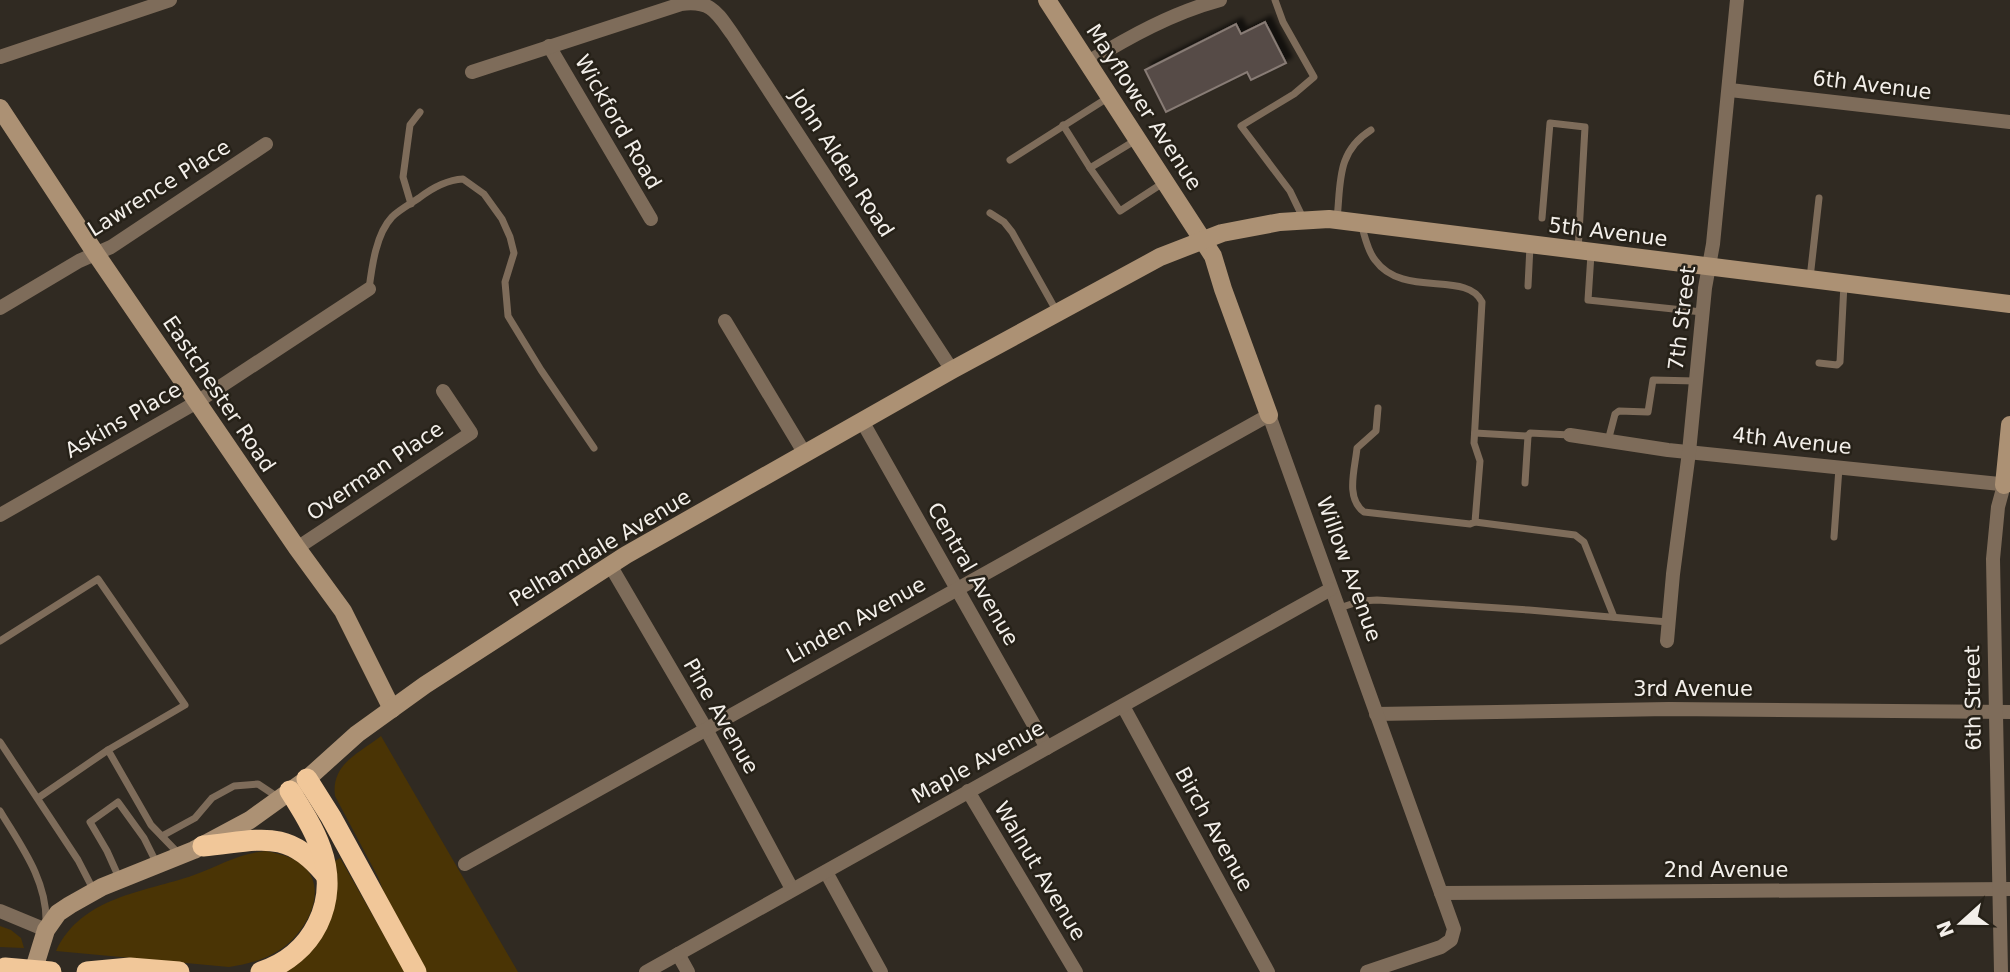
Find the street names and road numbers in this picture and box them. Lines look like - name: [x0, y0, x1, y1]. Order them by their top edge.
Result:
- street label: Mayflower Avenue: [1081, 20, 1207, 194]
- street label: Wickford Road: [570, 51, 666, 193]
- street label: 6th Avenue: [1811, 66, 1933, 104]
- street label: John Alden Road: [784, 83, 899, 241]
- street label: Lawrence Place: [83, 135, 235, 241]
- street label: 5th Avenue: [1547, 213, 1669, 251]
- street label: 7th Street: [1664, 264, 1700, 372]
- street label: Eastchester Road: [158, 311, 280, 477]
- street label: Askins Place: [61, 377, 185, 463]
- street label: Overman Place: [302, 417, 448, 525]
- street label: 4th Avenue: [1731, 423, 1853, 459]
- street label: Pelhamdale Avenue: [505, 484, 695, 612]
- street label: Willow Avenue: [1312, 493, 1386, 645]
- street label: Central Avenue: [922, 498, 1024, 650]
- street label: Linden Avenue: [782, 572, 930, 668]
- street label: 6th Street: [1960, 645, 1986, 751]
- street label: Pine Avenue: [678, 654, 764, 778]
- street label: 3rd Avenue: [1633, 677, 1753, 701]
- street label: Maple Avenue: [908, 716, 1048, 808]
- street label: Birch Avenue: [1170, 763, 1258, 895]
- street label: Walnut Avenue: [989, 797, 1091, 945]
- street label: 2nd Avenue: [1664, 858, 1788, 882]

